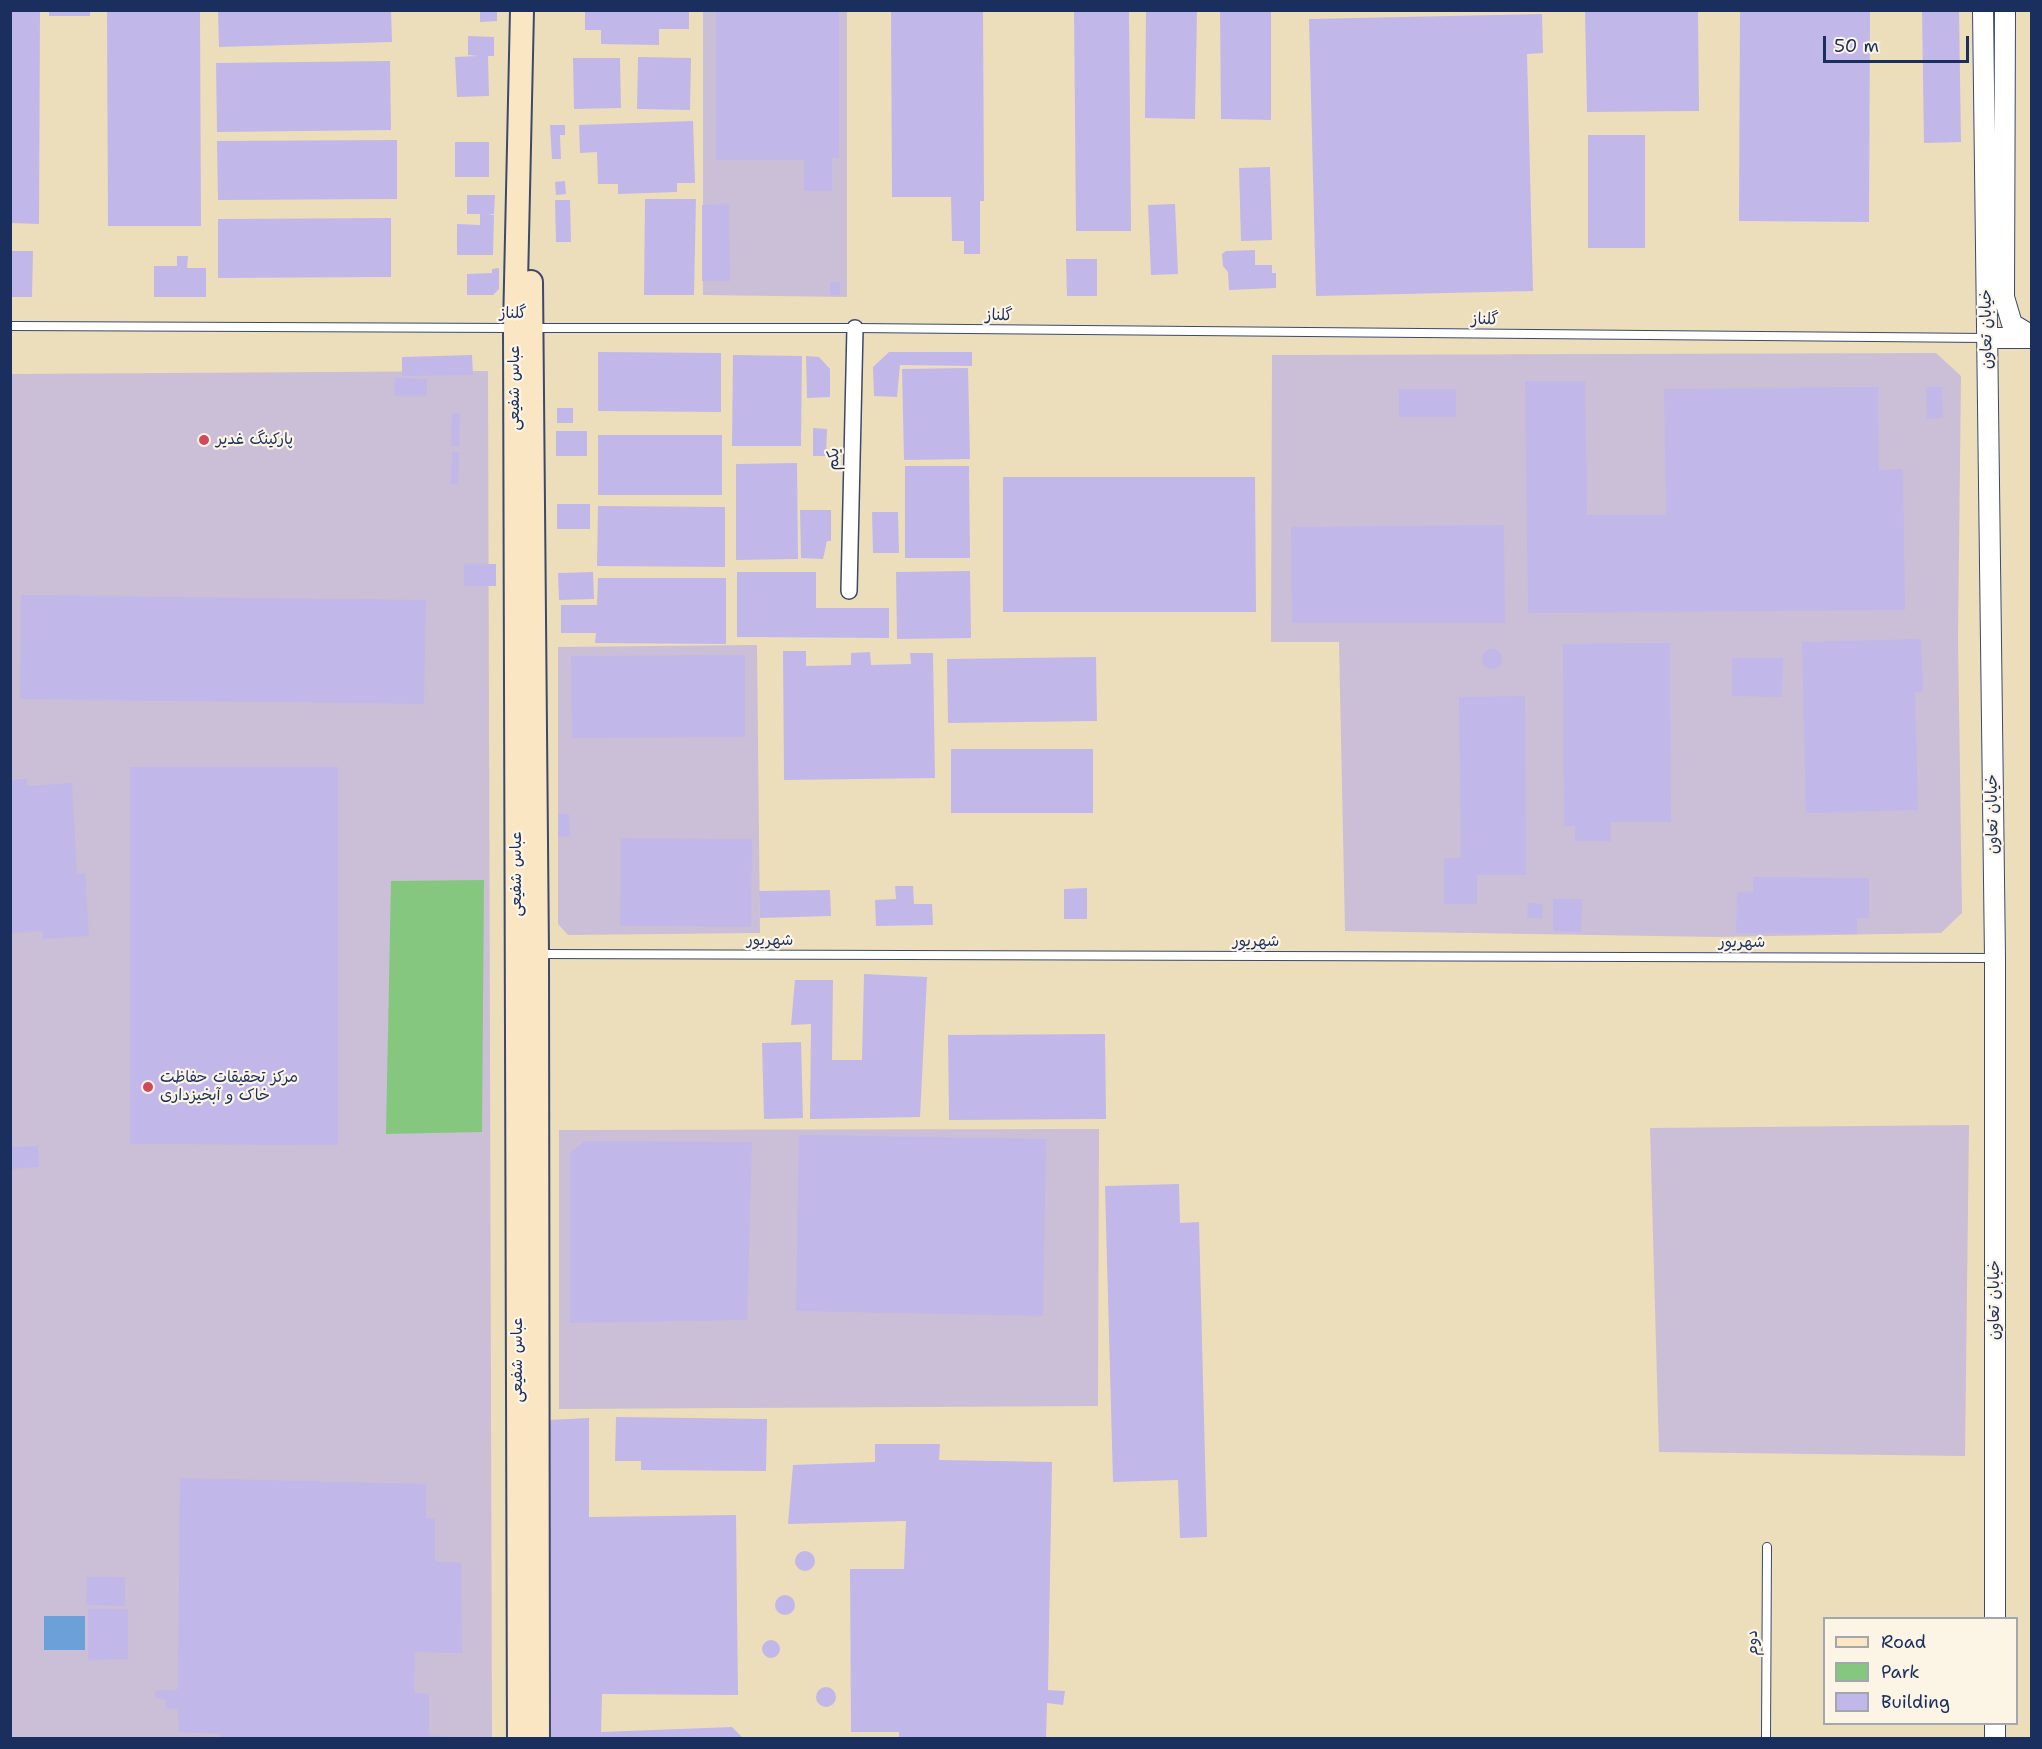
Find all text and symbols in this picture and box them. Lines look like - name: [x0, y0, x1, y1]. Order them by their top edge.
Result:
- scale bar: [1826, 24, 1972, 62]
- text: 50 m: [1834, 34, 1879, 58]
- street label: خیابان تعاون: [1977, 289, 1997, 369]
- street label: گلناز: [499, 304, 527, 324]
- street label: گلناز: [985, 306, 1013, 326]
- street label: گلناز: [1471, 310, 1499, 330]
- street label: عباس شفیعی: [505, 345, 525, 431]
- place label: پارکینگ غدیر: [216, 430, 293, 450]
- marker: پارکینگ غدیر: [197, 433, 211, 447]
- street label: یکم: [824, 448, 844, 470]
- street label: خیابان تعاون: [1983, 774, 2003, 854]
- street label: عباس شفیعی: [507, 831, 527, 917]
- street label: شهریور: [747, 931, 793, 951]
- street label: شهریور: [1233, 932, 1279, 952]
- street label: شهریور: [1719, 933, 1765, 953]
- place label: مرکز تحقیقات حفاظت خاک و آبخیزداری: [160, 1068, 298, 1106]
- marker: مرکز تحقیقات حفاظت خاک و آبخیزداری: [141, 1080, 155, 1094]
- street label: خیابان تعاون: [1985, 1260, 2005, 1340]
- street label: عباس شفیعی: [508, 1317, 528, 1403]
- legend: [1823, 1617, 2018, 1725]
- street label: دوم: [1743, 1630, 1763, 1656]
- text: Road: [1881, 1630, 1926, 1654]
- text: Park: [1881, 1660, 1920, 1684]
- text: Building: [1881, 1690, 1950, 1714]

